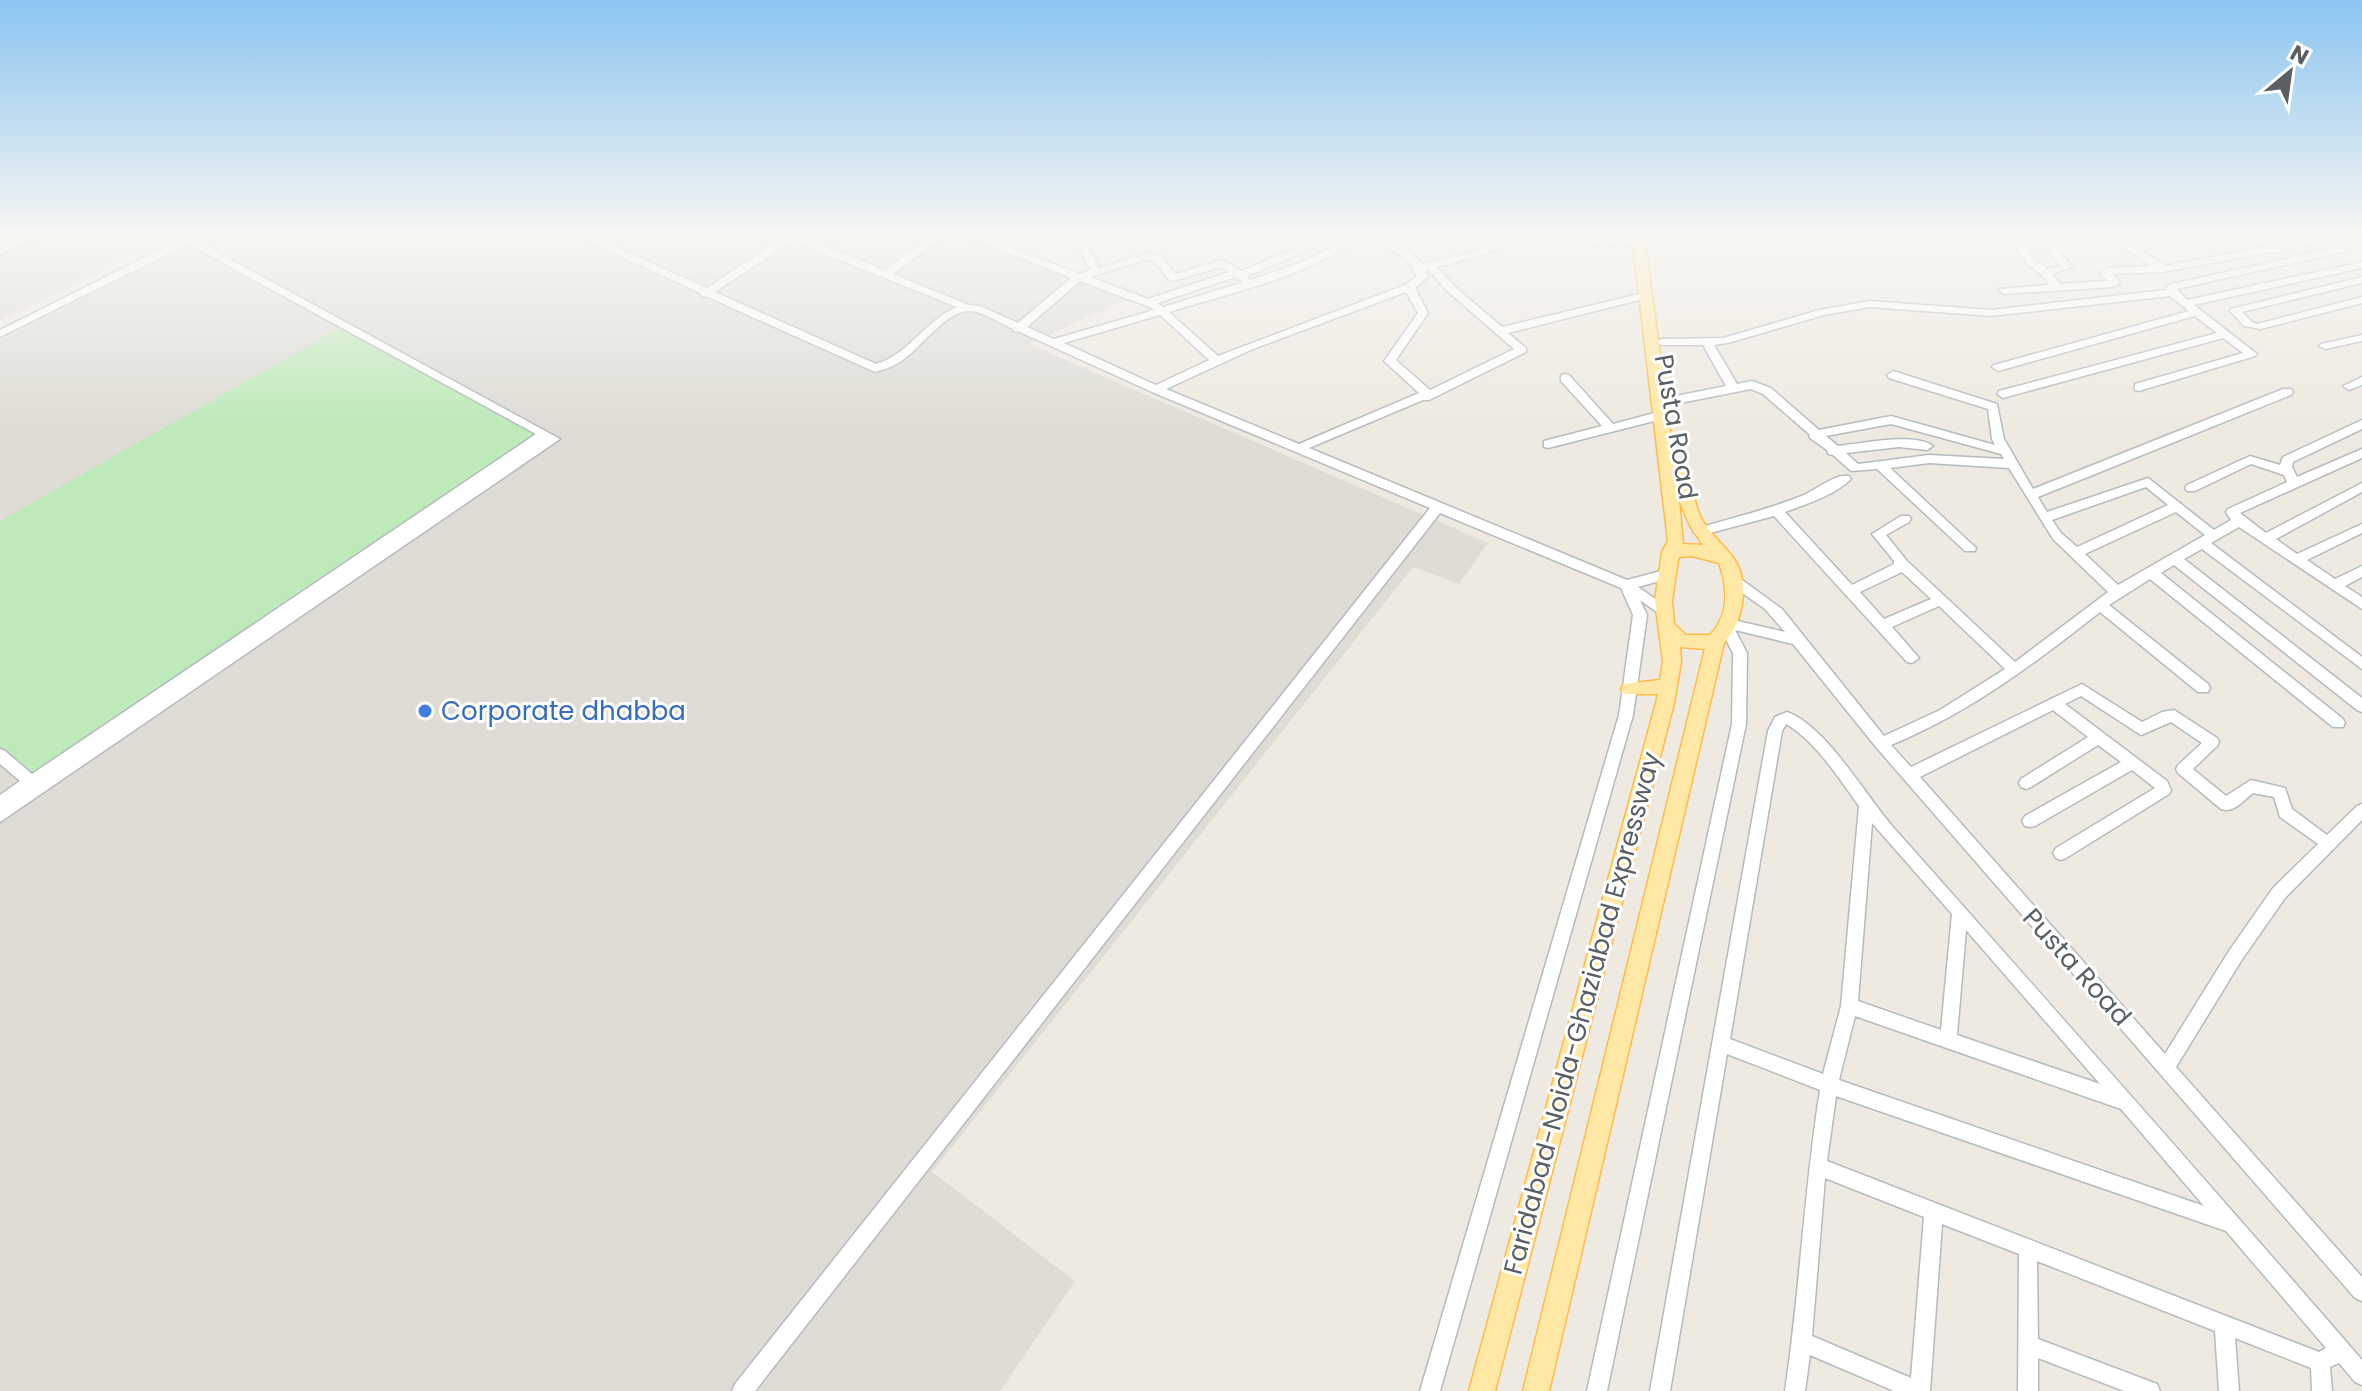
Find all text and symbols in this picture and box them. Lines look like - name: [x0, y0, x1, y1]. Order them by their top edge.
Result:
- north arrow: [2250, 32, 2330, 112]
- text: N: [2285, 37, 2314, 73]
- street label: Pusta Road: [1646, 352, 1706, 502]
- place label: Corporate dhabba: [441, 693, 686, 729]
- marker: Corporate dhabba: [416, 702, 434, 720]
- street label: Faridabad-Noida-Ghaziabad Expressway: [1495, 747, 1669, 1278]
- street label: Pusta Road: [2014, 900, 2140, 1034]

